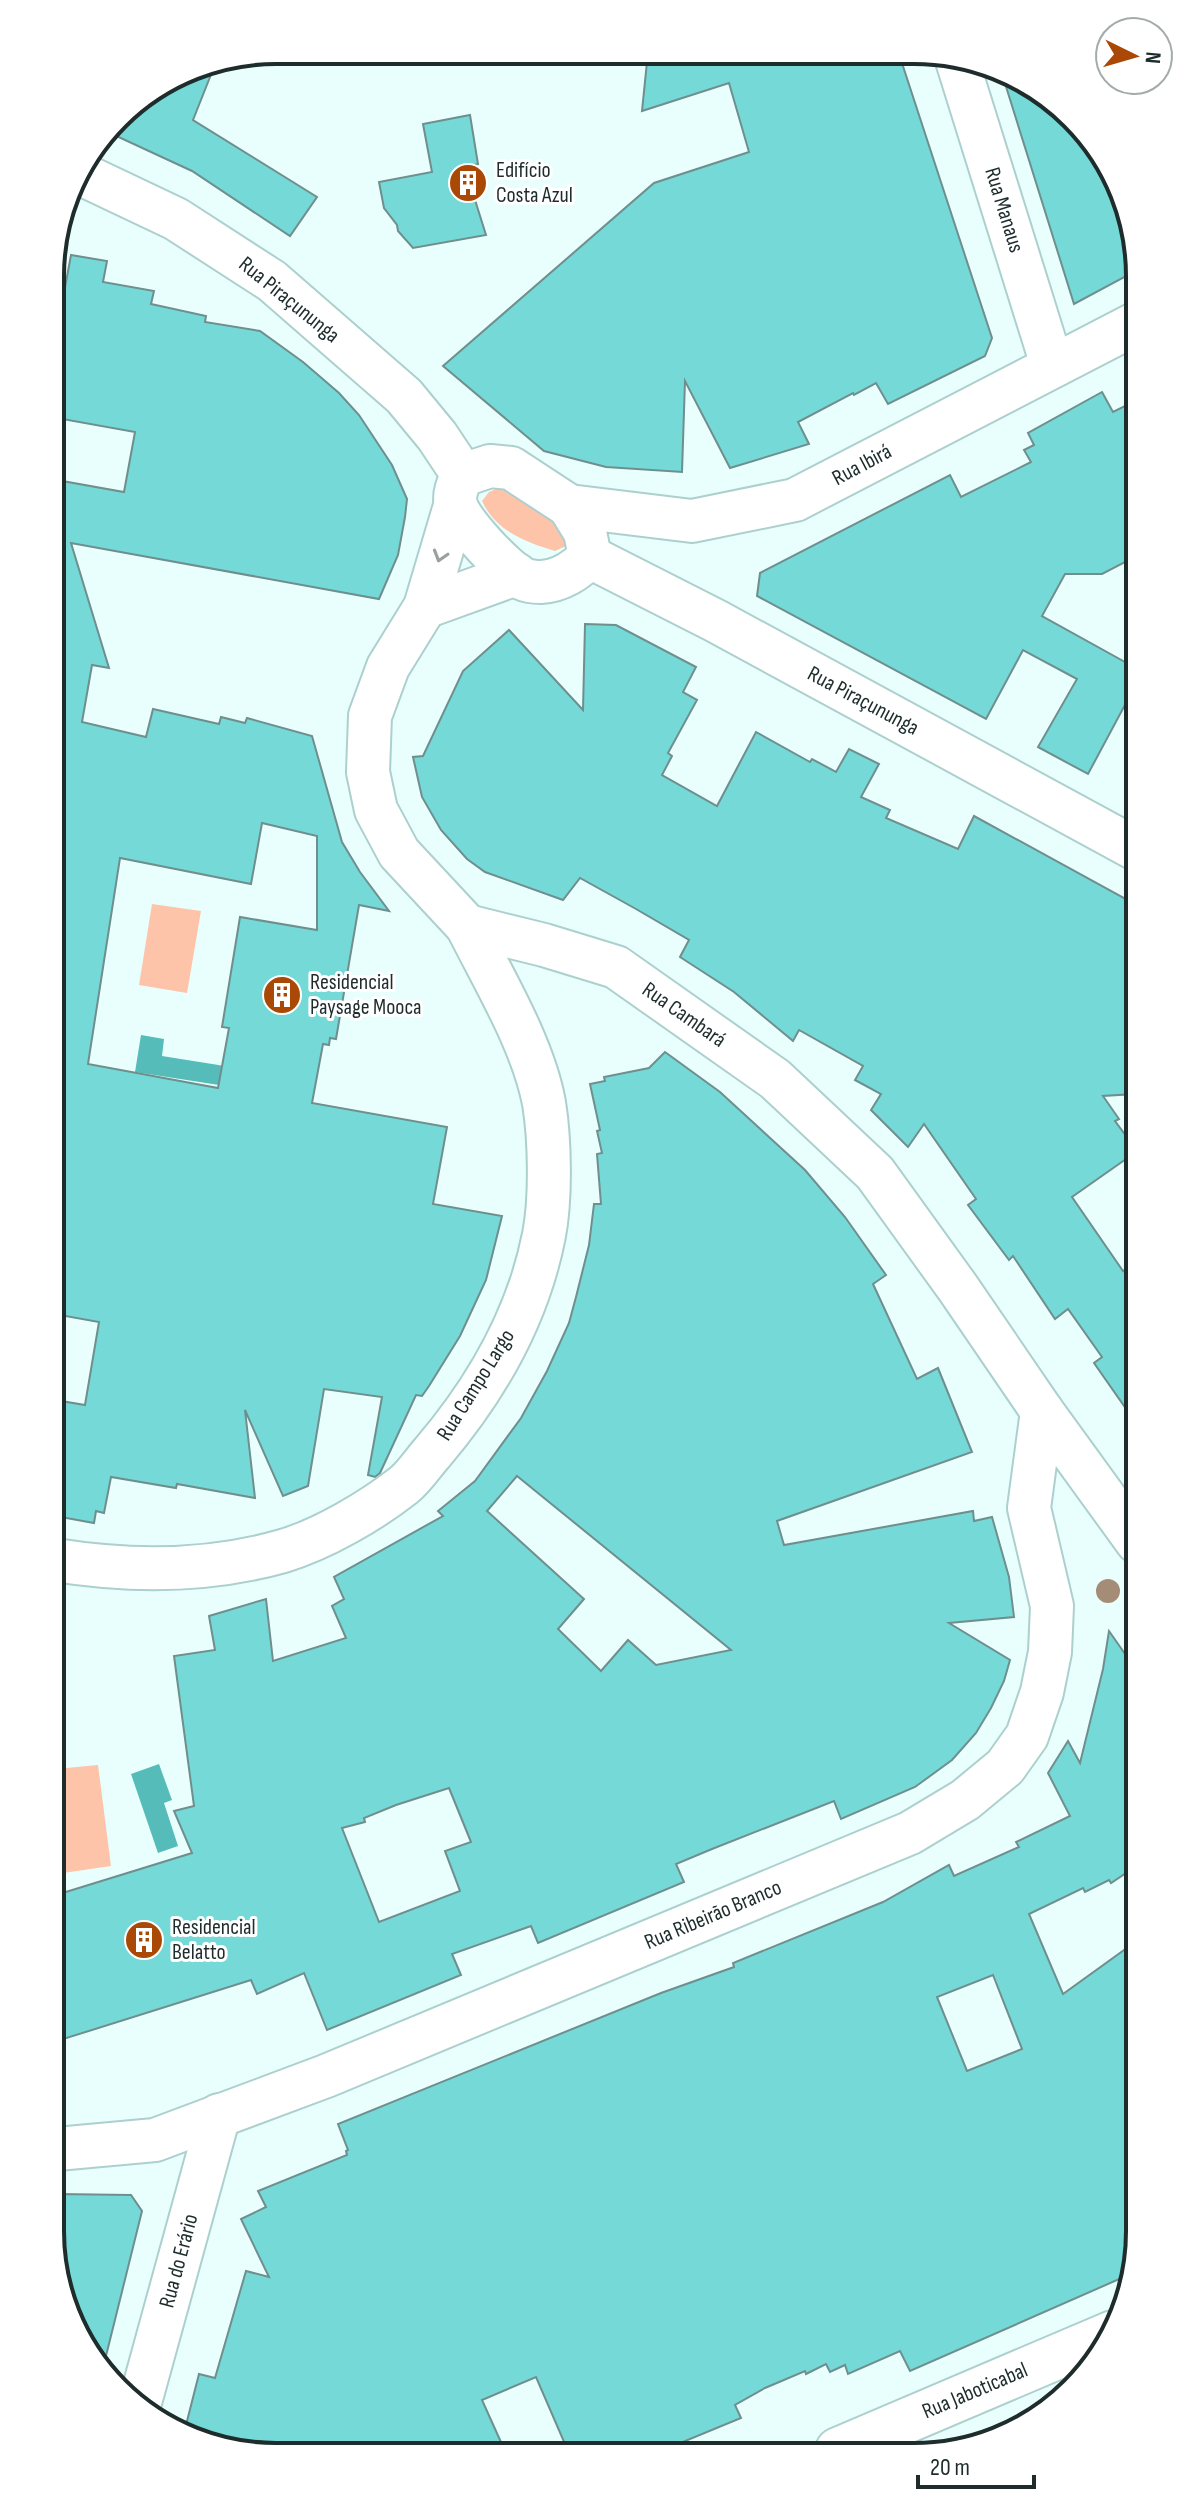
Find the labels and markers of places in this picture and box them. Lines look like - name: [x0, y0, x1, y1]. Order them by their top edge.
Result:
- place label: Edifício Costa Azul: [496, 157, 573, 209]
- building icon: Edifício Costa Azul: [447, 162, 489, 204]
- place label: Residencial Paysage Mooca: [310, 969, 421, 1021]
- building icon: Residencial Paysage Mooca: [261, 974, 303, 1016]
- place label: Residencial Belatto: [172, 1914, 256, 1966]
- building icon: Residencial Belatto: [123, 1919, 165, 1961]

